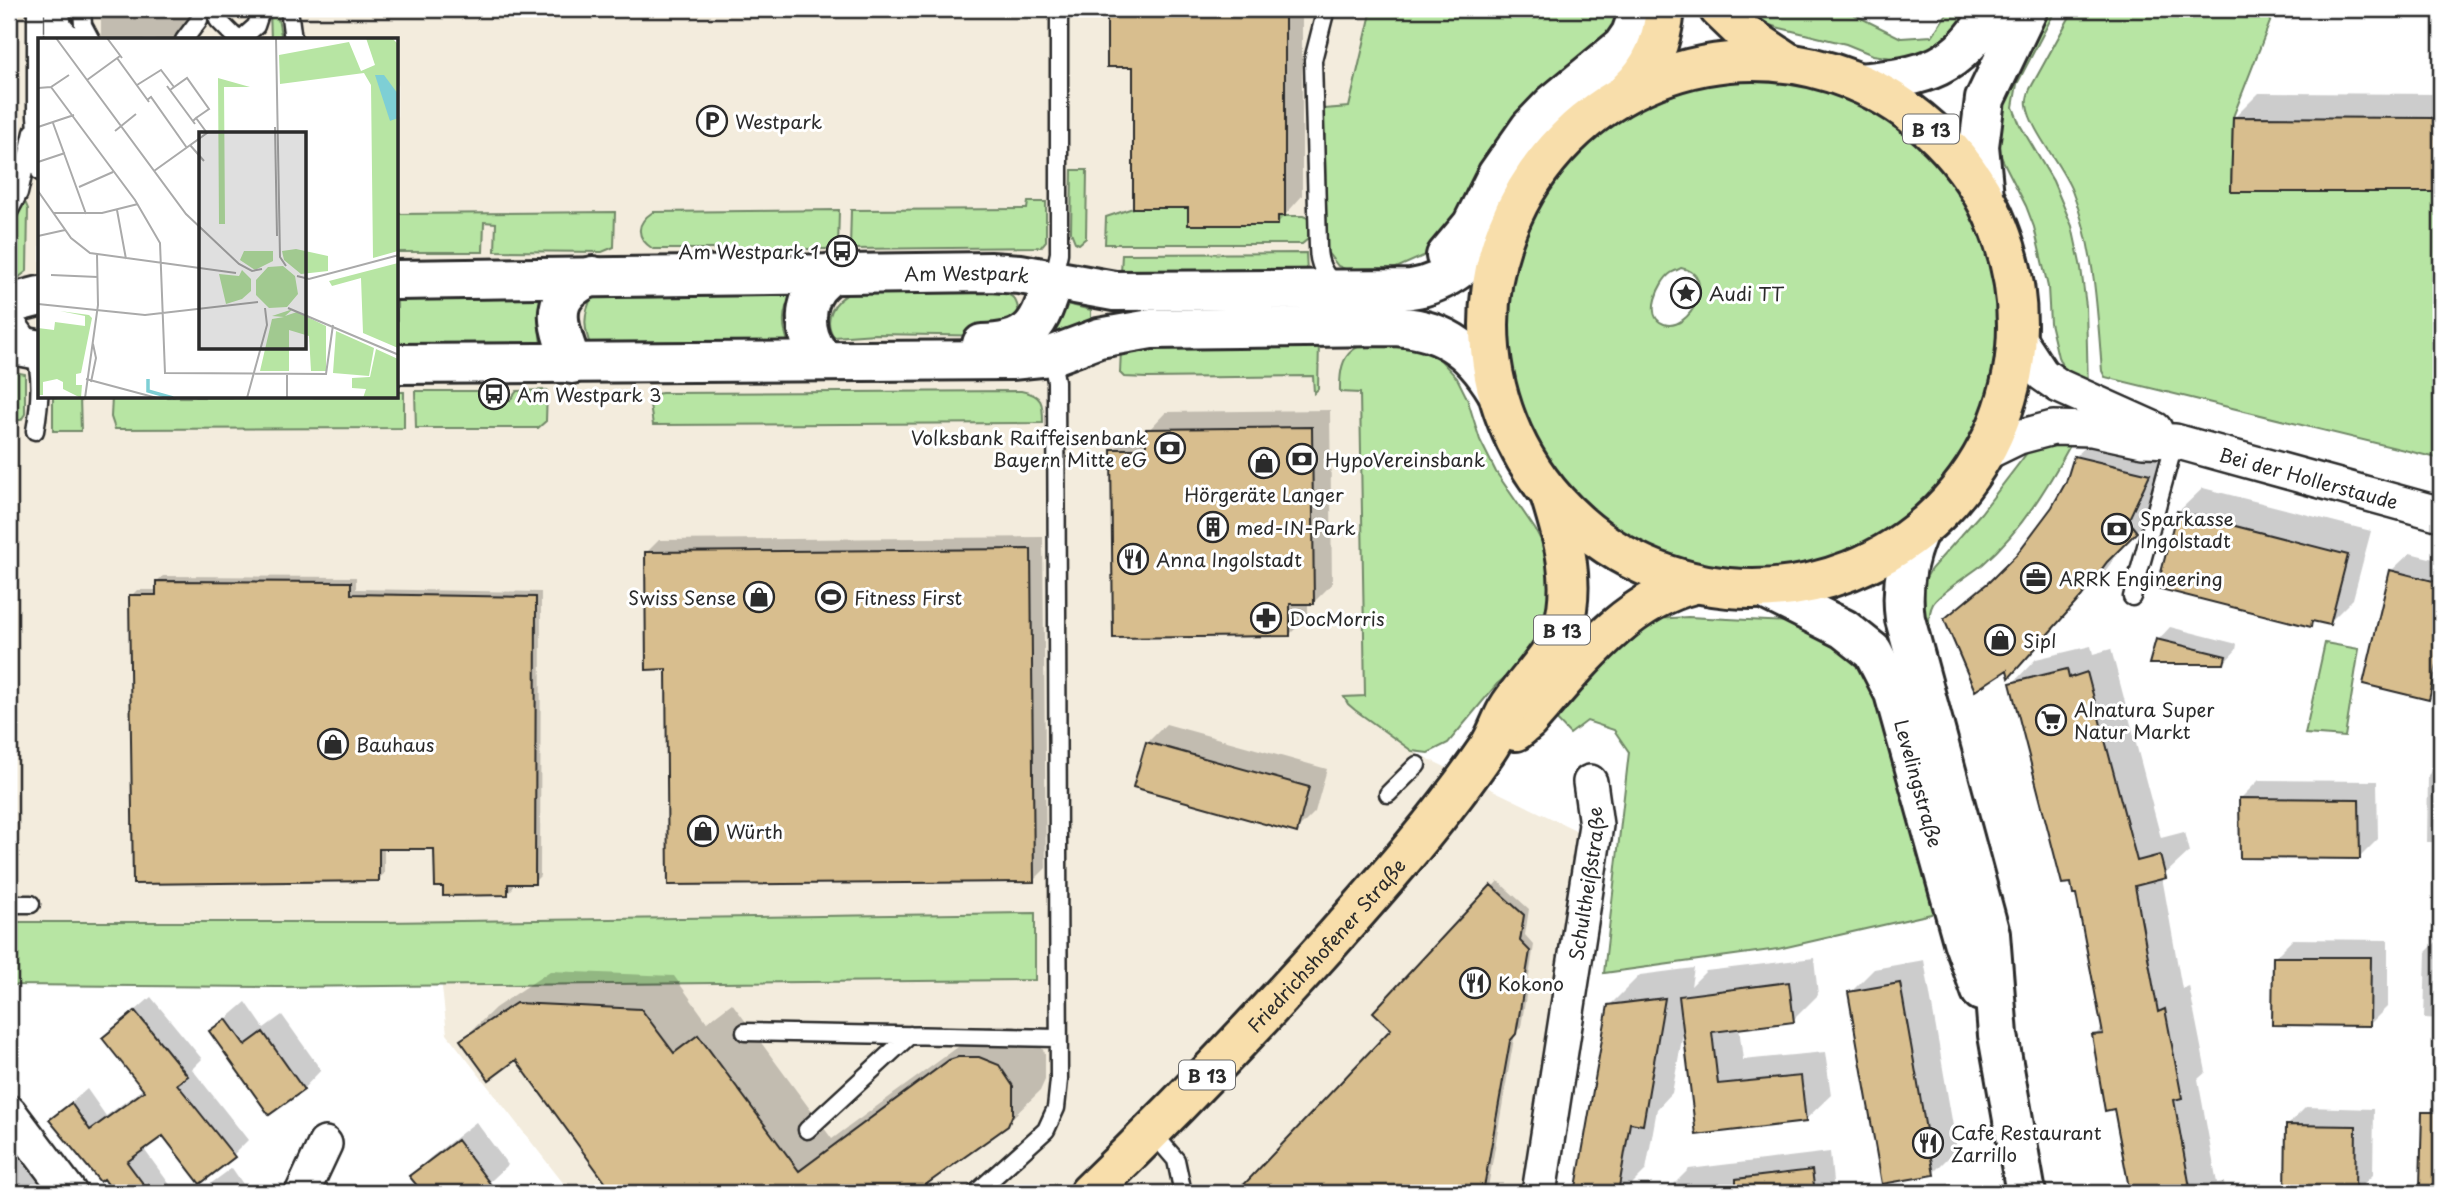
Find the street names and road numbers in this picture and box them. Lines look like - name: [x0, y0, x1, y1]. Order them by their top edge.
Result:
- road number: B 13: [1903, 114, 1959, 144]
- street label: Am Westpark: [904, 258, 1032, 290]
- street label: Bei der Hollerstaude: [2216, 440, 2401, 516]
- road number: B 13: [1534, 616, 1590, 644]
- street label: Levelingstraße: [1888, 716, 1950, 850]
- street label: Schultheißstraße: [1561, 805, 1611, 962]
- street label: Friedrichshofener Straße: [1240, 852, 1412, 1038]
- road number: B 13: [1179, 1060, 1235, 1090]

